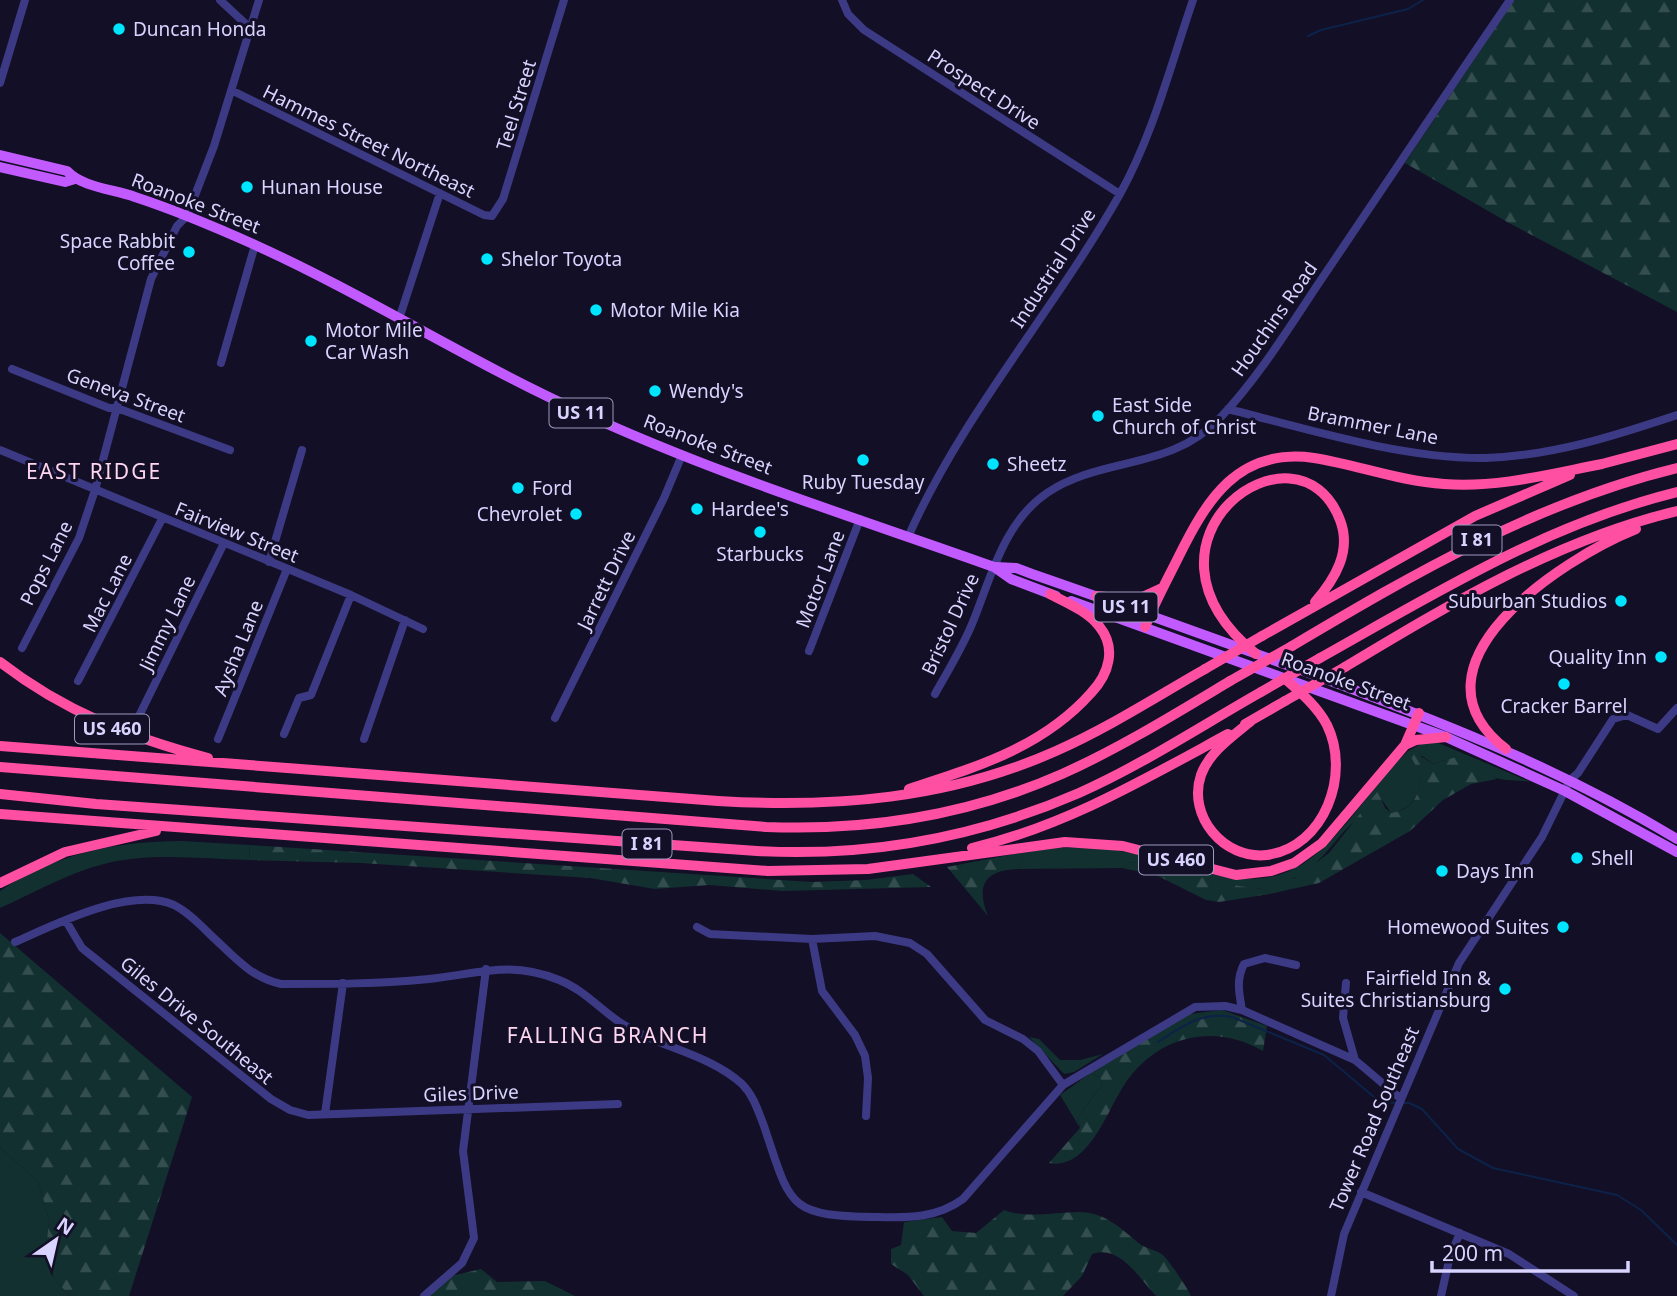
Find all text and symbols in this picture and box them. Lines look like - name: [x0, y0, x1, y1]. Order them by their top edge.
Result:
- place label: Duncan Honda: [133, 16, 266, 42]
- marker: Duncan Honda: [111, 21, 127, 37]
- street label: Prospect Drive: [922, 43, 1046, 135]
- street label: Teel Street: [490, 56, 542, 154]
- street label: Hammes Street Northeast: [259, 78, 479, 204]
- street label: Roanoke Street: [128, 166, 264, 240]
- place label: Hunan House: [261, 174, 383, 200]
- marker: Hunan House: [239, 179, 255, 195]
- street label: Industrial Drive: [1005, 203, 1101, 333]
- place label: Space Rabbit Coffee: [60, 228, 175, 276]
- marker: Space Rabbit Coffee: [181, 244, 197, 260]
- place label: Shelor Toyota: [501, 246, 622, 272]
- marker: Shelor Toyota: [479, 251, 495, 267]
- street label: Houchins Road: [1225, 256, 1323, 382]
- place label: Motor Mile Kia: [610, 297, 740, 323]
- marker: Motor Mile Kia: [588, 302, 604, 318]
- place label: Motor Mile Car Wash: [325, 317, 423, 365]
- marker: Motor Mile Car Wash: [303, 333, 319, 349]
- street label: Geneva Street: [63, 361, 189, 429]
- place label: Wendy's: [669, 378, 744, 404]
- marker: Wendy's: [647, 383, 663, 399]
- place label: East Side Church of Christ: [1112, 392, 1256, 440]
- road number: US 11: [550, 398, 612, 428]
- street label: Brammer Lane: [1305, 400, 1441, 450]
- street label: Roanoke Street: [640, 407, 776, 481]
- marker: East Side Church of Christ: [1090, 408, 1106, 424]
- place label: Sheetz: [1007, 451, 1066, 477]
- marker: Ruby Tuesday: [855, 452, 871, 468]
- marker: Sheetz: [985, 456, 1001, 472]
- district label: EAST RIDGE: [26, 457, 162, 485]
- place label: Ruby Tuesday: [802, 469, 925, 495]
- place label: Ford: [532, 475, 573, 501]
- marker: Ford: [510, 480, 526, 496]
- street label: Fairview Street: [171, 495, 303, 569]
- place label: Hardee's: [711, 496, 789, 522]
- place label: Chevrolet: [477, 501, 562, 527]
- marker: Hardee's: [689, 501, 705, 517]
- marker: Chevrolet: [568, 506, 584, 522]
- street label: Pops Lane: [14, 516, 78, 610]
- marker: Starbucks: [752, 524, 768, 540]
- street label: Jarrett Drive: [570, 526, 641, 636]
- street label: Motor Lane: [789, 526, 851, 632]
- road number: I 81: [1452, 526, 1502, 554]
- place label: Starbucks: [716, 541, 804, 567]
- street label: Mac Lane: [76, 549, 138, 637]
- street label: Bristol Drive: [915, 569, 985, 679]
- street label: Jimmy Lane: [132, 571, 201, 677]
- place label: Suburban Studios: [1448, 588, 1607, 614]
- road number: US 11: [1094, 592, 1158, 622]
- marker: Suburban Studios: [1613, 593, 1629, 609]
- street label: Aysha Lane: [207, 596, 269, 700]
- place label: Quality Inn: [1549, 644, 1647, 670]
- street label: Roanoke Street: [1278, 646, 1415, 717]
- marker: Quality Inn: [1653, 649, 1669, 665]
- marker: Cracker Barrel: [1556, 676, 1572, 692]
- place label: Cracker Barrel: [1501, 693, 1627, 719]
- road number: US 460: [75, 714, 149, 744]
- road number: I 81: [622, 830, 672, 858]
- place label: Shell: [1591, 845, 1634, 871]
- road number: US 460: [1139, 846, 1213, 874]
- marker: Shell: [1569, 850, 1585, 866]
- place label: Days Inn: [1456, 858, 1534, 884]
- marker: Days Inn: [1434, 863, 1450, 879]
- place label: Homewood Suites: [1387, 914, 1549, 940]
- marker: Homewood Suites: [1555, 919, 1571, 935]
- street label: Giles Drive Southeast: [115, 950, 279, 1090]
- place label: Fairfield Inn & Suites Christiansburg: [1301, 965, 1491, 1013]
- marker: Fairfield Inn & Suites Christiansburg: [1497, 981, 1513, 997]
- district label: FALLING BRANCH: [507, 1021, 709, 1049]
- street label: Tower Road Southeast: [1323, 1022, 1425, 1216]
- street label: Giles Drive: [423, 1078, 519, 1108]
- north arrow: [21, 1205, 91, 1275]
- text: N: [52, 1211, 79, 1241]
- scale bar: [1432, 1230, 1628, 1274]
- text: 200 m: [1442, 1239, 1503, 1267]

